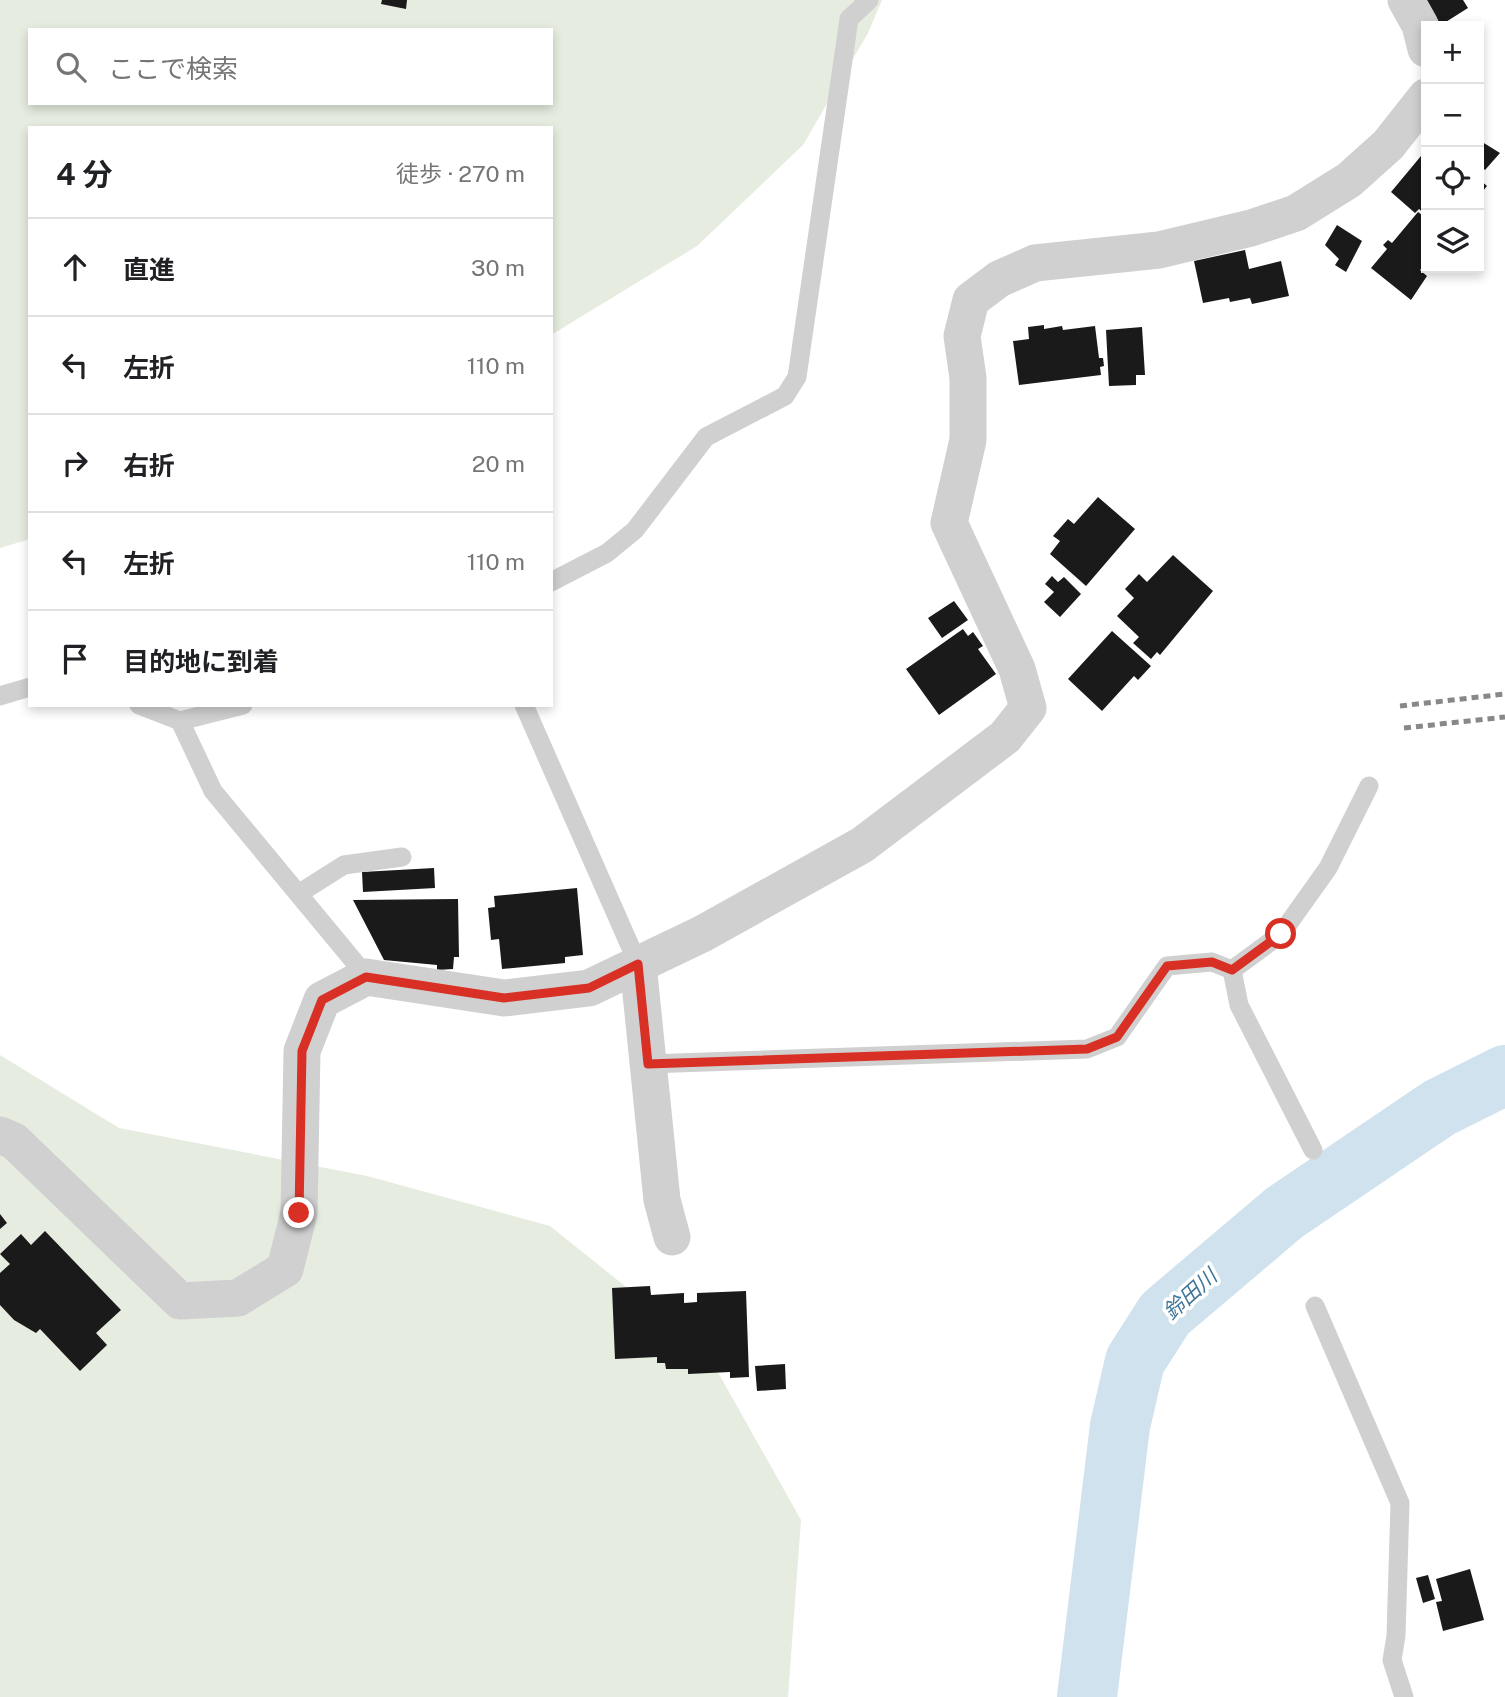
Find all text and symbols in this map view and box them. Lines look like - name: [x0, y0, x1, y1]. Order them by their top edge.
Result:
- map controls: [1421, 21, 1484, 273]
- button: +: [1421, 21, 1484, 84]
- search box: [28, 28, 553, 105]
- icon: search: [52, 48, 90, 86]
- text: ここで検索: [108, 53, 238, 84]
- button: −: [1421, 84, 1484, 147]
- button: locate: [1421, 147, 1484, 210]
- text: 4 分: [56, 156, 112, 192]
- text: 徒歩 · 270 m: [396, 160, 525, 187]
- button: layers: [1421, 210, 1484, 273]
- icon: ahead: [56, 248, 94, 286]
- text: 直進: [123, 254, 175, 285]
- text: 30 m: [471, 254, 525, 281]
- icon: left: [56, 346, 94, 384]
- text: 左折: [123, 352, 175, 383]
- text: 110 m: [467, 352, 525, 379]
- icon: right: [56, 444, 94, 482]
- text: 右折: [123, 450, 175, 481]
- text: 20 m: [472, 450, 525, 477]
- icon: left: [56, 542, 94, 580]
- text: 左折: [123, 548, 175, 579]
- text: 110 m: [467, 548, 525, 575]
- icon: arrive: [56, 640, 94, 678]
- text: 目的地に到着: [123, 646, 279, 677]
- route start: [1265, 918, 1296, 949]
- route end: [283, 1197, 314, 1228]
- water label: 鈴田川: [1158, 1262, 1223, 1324]

